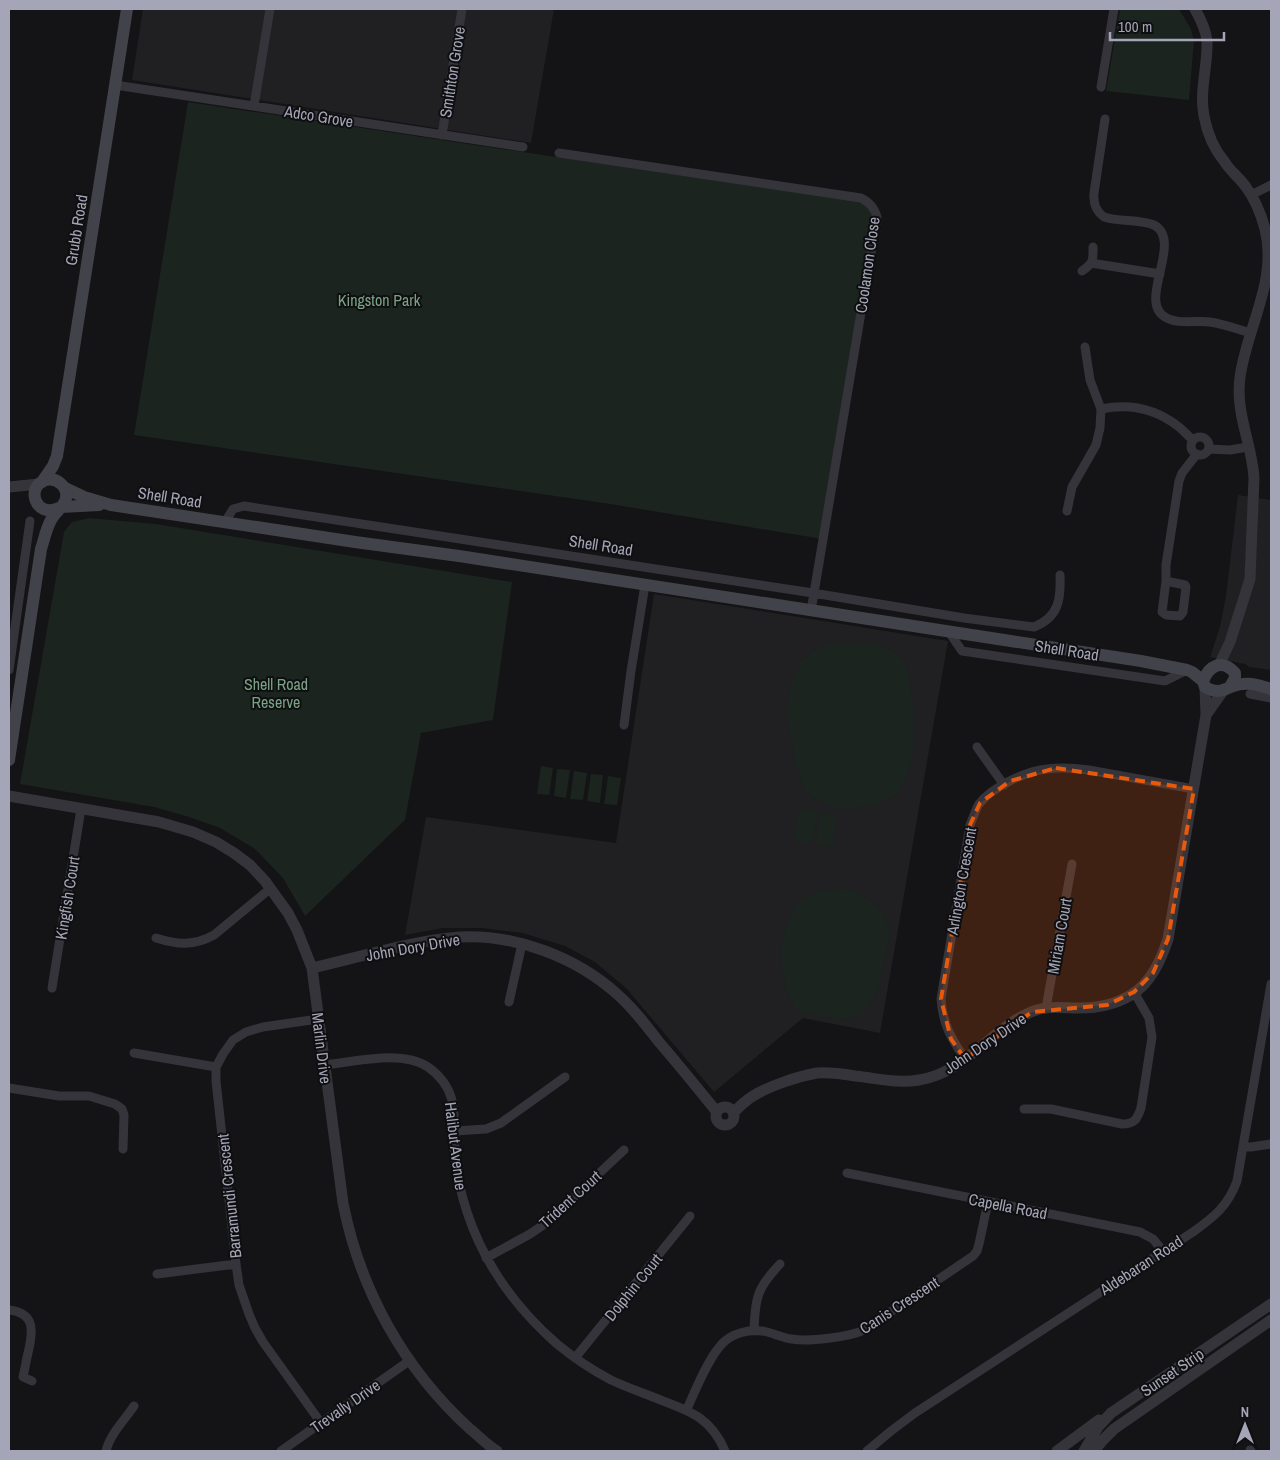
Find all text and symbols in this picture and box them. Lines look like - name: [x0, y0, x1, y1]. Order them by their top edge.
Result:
- scale bar: [1110, 10, 1224, 42]
- text: 100 m: [1118, 16, 1152, 37]
- street label: Smithton Grove: [434, 25, 470, 119]
- street label: Adco Grove: [282, 100, 355, 132]
- street label: Grubb Road: [60, 193, 92, 267]
- street label: Coolamon Close: [849, 215, 885, 315]
- park label: Kingston Park: [338, 289, 421, 311]
- street label: Shell Road: [137, 481, 203, 513]
- street label: Shell Road: [568, 529, 634, 561]
- street label: Shell Road: [1034, 634, 1100, 666]
- park label: Shell Road Reserve: [244, 673, 308, 713]
- street label: Arlington Crescent: [941, 825, 981, 937]
- street label: Kingfish Court: [50, 855, 84, 941]
- street label: Miriam Court: [1042, 896, 1077, 976]
- street label: John Dory Drive: [364, 928, 462, 966]
- street label: John Dory Drive: [940, 1007, 1030, 1079]
- street label: Marlin Drive: [307, 1011, 337, 1085]
- street label: Halibut Avenue: [440, 1101, 472, 1191]
- street label: Barramundi Crescent: [212, 1133, 246, 1259]
- street label: Trident Court: [534, 1165, 606, 1233]
- street label: Capella Road: [967, 1188, 1049, 1224]
- street label: Aldebaran Road: [1094, 1230, 1187, 1301]
- street label: Dolphin Court: [599, 1248, 667, 1325]
- street label: Canis Crescent: [855, 1271, 943, 1339]
- street label: Sunset Strip: [1136, 1343, 1208, 1401]
- street label: Trevally Drive: [306, 1374, 384, 1438]
- north arrow: [1220, 1400, 1270, 1450]
- text: N: [1241, 1403, 1249, 1421]

